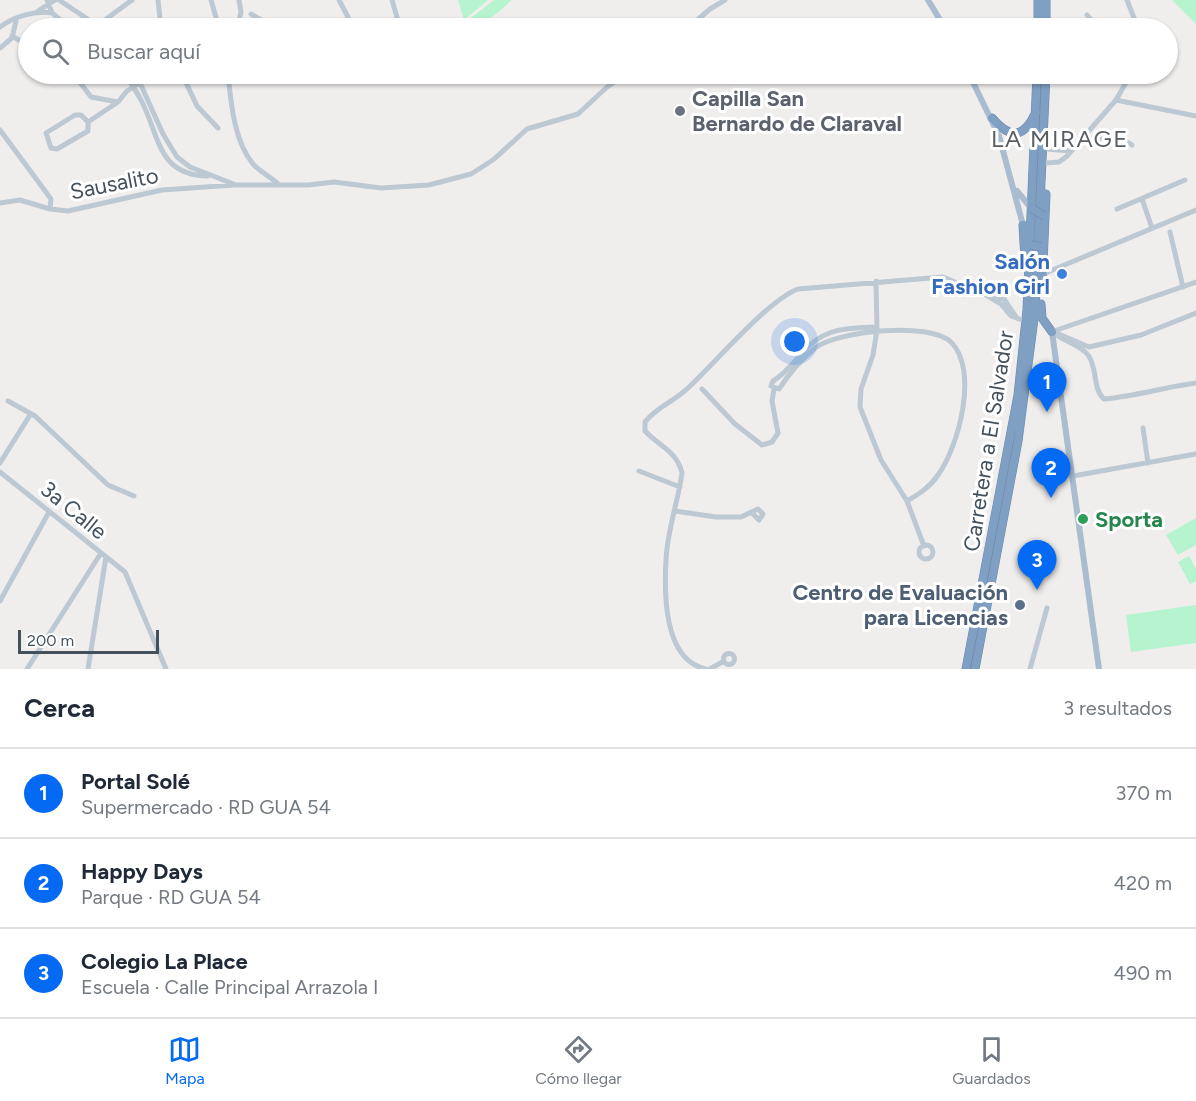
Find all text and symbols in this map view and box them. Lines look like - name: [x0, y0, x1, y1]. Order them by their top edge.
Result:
- search box: [18, 18, 1178, 84]
- icon: search: [39, 35, 72, 68]
- text: Buscar aquí: [87, 38, 200, 65]
- place label: Capilla San Bernardo de Claraval: [692, 85, 902, 137]
- marker: Capilla San Bernardo de Claraval: [673, 104, 687, 118]
- district label: LA MIRAGE: [991, 124, 1129, 153]
- street label: Sausalito: [68, 162, 161, 205]
- place label: Salón Fashion Girl: [931, 248, 1050, 300]
- marker: Salón Fashion Girl: [1055, 267, 1069, 281]
- your location: [780, 327, 809, 356]
- street label: Carretera a El Salvador: [958, 328, 1019, 553]
- pin: 1: [1028, 362, 1066, 412]
- pin: 2: [1032, 448, 1070, 498]
- street label: 3a Calle: [35, 476, 112, 545]
- place label: Sporta: [1095, 506, 1163, 533]
- marker: Sporta: [1076, 512, 1090, 526]
- pin: 3: [1018, 540, 1056, 590]
- place label: Centro de Evaluación para Licencias: [792, 579, 1008, 631]
- marker: Centro de Evaluación para Licencias: [1013, 598, 1027, 612]
- scale bar: [18, 627, 159, 654]
- text: 200 m: [27, 631, 74, 650]
- text: Cerca: [24, 692, 95, 724]
- text: 3 resultados: [1063, 696, 1172, 720]
- text: Portal Solé: [81, 768, 190, 795]
- text: 1: [39, 781, 48, 805]
- text: 370 m: [1116, 781, 1172, 805]
- text: Supermercado · RD GUA 54: [81, 795, 331, 819]
- text: Happy Days: [81, 858, 203, 885]
- text: 2: [38, 871, 49, 895]
- text: 420 m: [1114, 871, 1172, 895]
- text: Parque · RD GUA 54: [81, 885, 261, 909]
- text: Colegio La Place: [81, 948, 248, 975]
- text: 3: [38, 961, 49, 985]
- text: 490 m: [1113, 961, 1172, 985]
- text: Escuela · Calle Principal Arrazola I: [81, 975, 378, 999]
- tab: Mapa: [165, 1033, 205, 1088]
- tab: Cómo llegar: [535, 1033, 622, 1088]
- tab: Guardados: [952, 1033, 1031, 1088]

